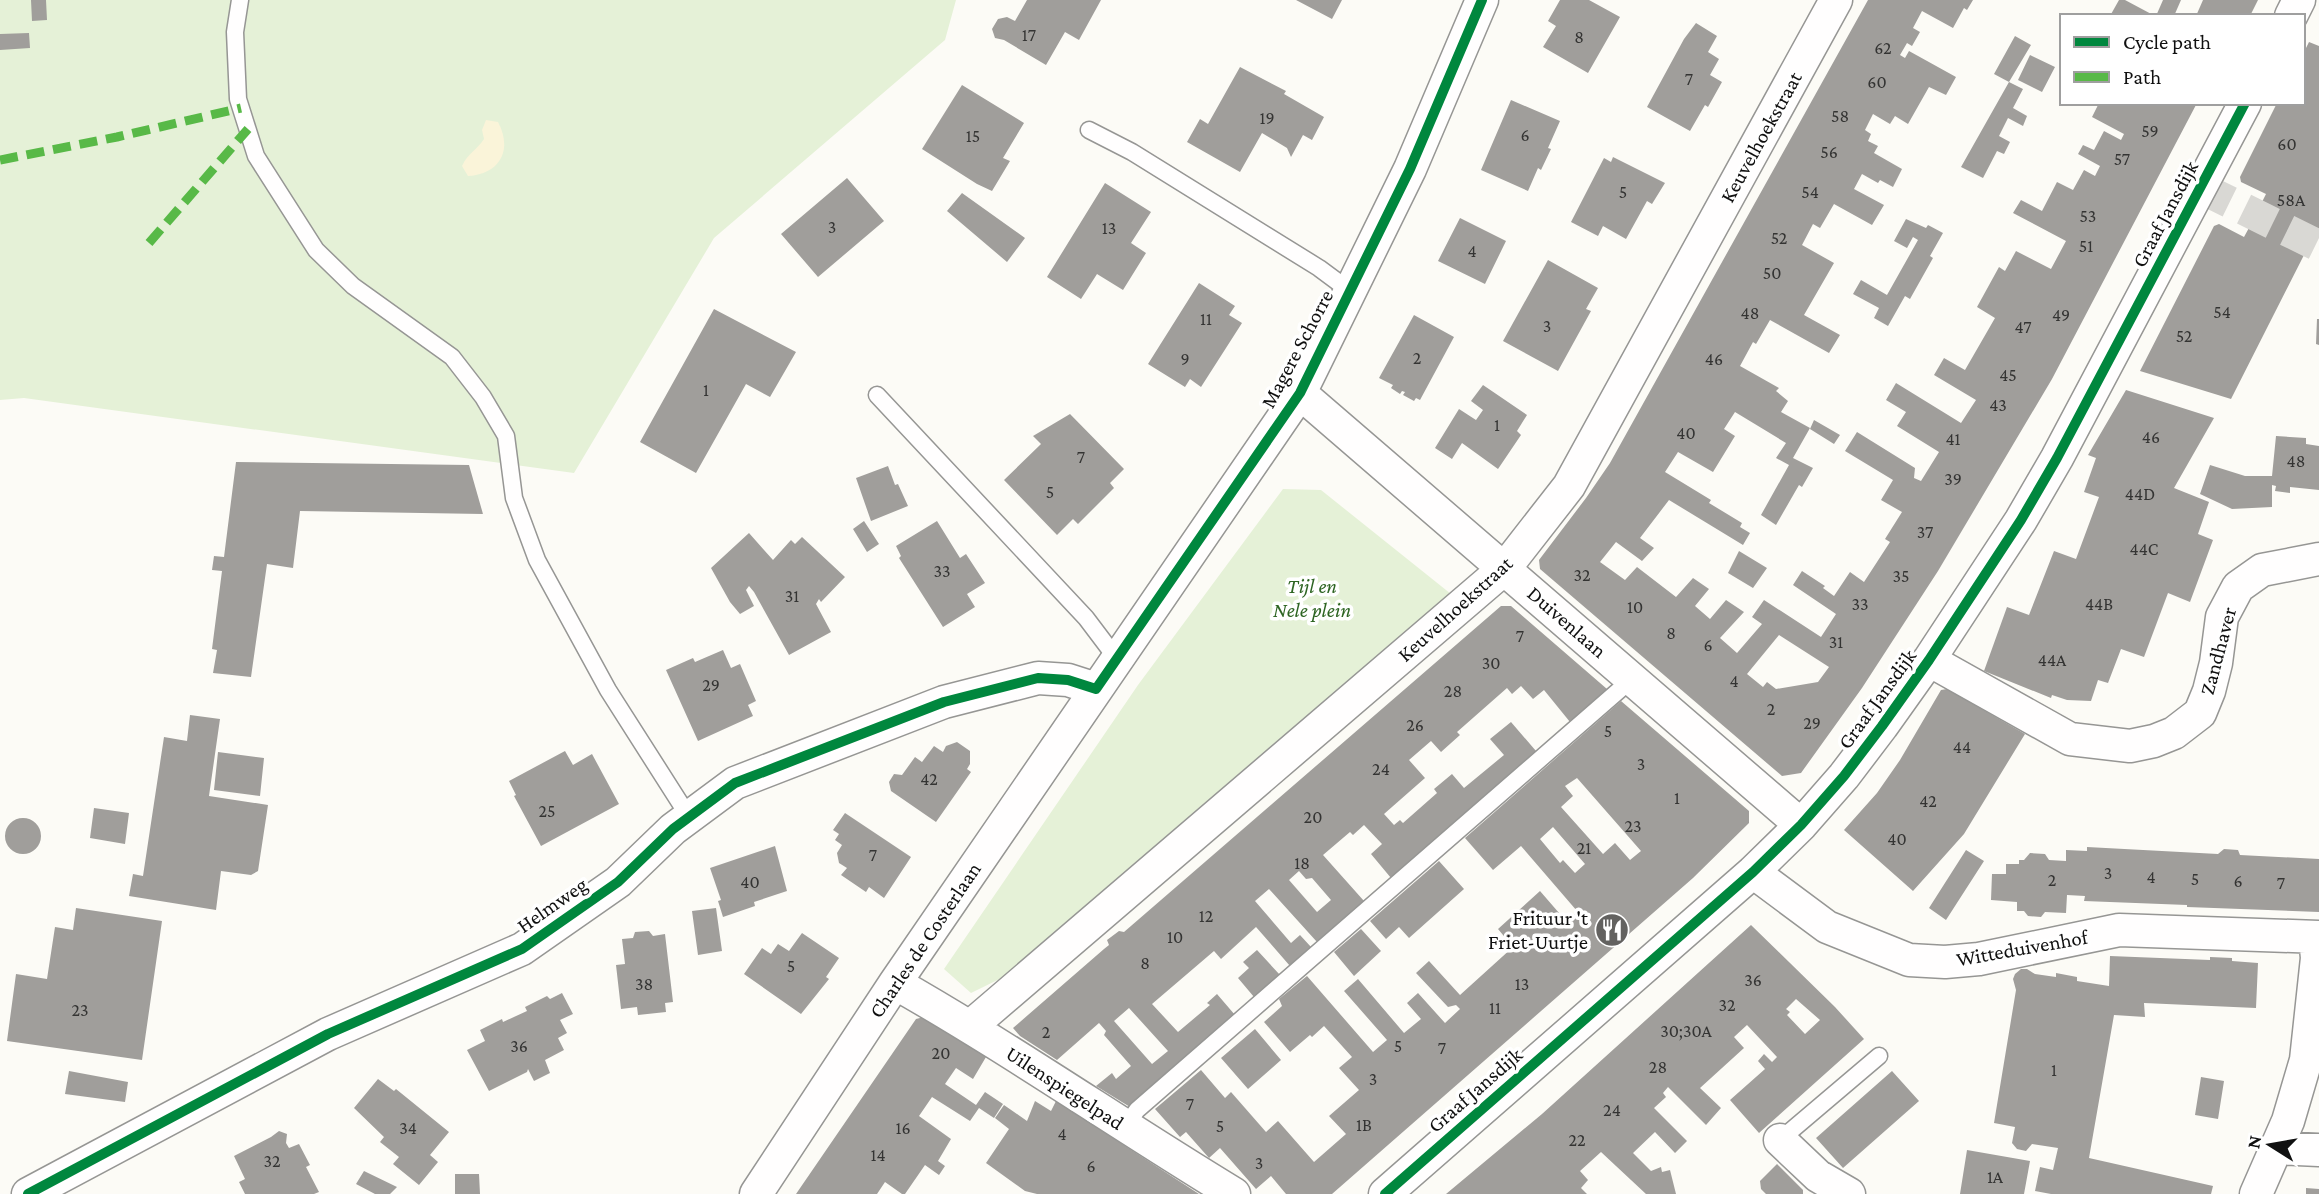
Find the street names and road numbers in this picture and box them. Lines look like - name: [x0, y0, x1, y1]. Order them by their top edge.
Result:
- street label: Keuvelhoekstraat: [1715, 66, 1807, 207]
- street label: Graaf Jansdijk: [2127, 157, 2203, 271]
- street label: Magere Schorre: [1256, 286, 1338, 412]
- street label: Keuvelhoekstraat: [1393, 551, 1518, 667]
- street label: Duivenlaan: [1523, 581, 1611, 663]
- street label: Zandhaver: [2195, 604, 2241, 698]
- street label: Graaf Jansdijk: [1833, 645, 1921, 753]
- street label: Charles de Costerlaan: [864, 858, 986, 1022]
- street label: Helmweg: [512, 872, 592, 938]
- street label: Witteduivenhof: [1954, 924, 2091, 971]
- street label: Uilenspiegelpad: [1002, 1041, 1128, 1135]
- street label: Graaf Jansdijk: [1423, 1043, 1527, 1137]

